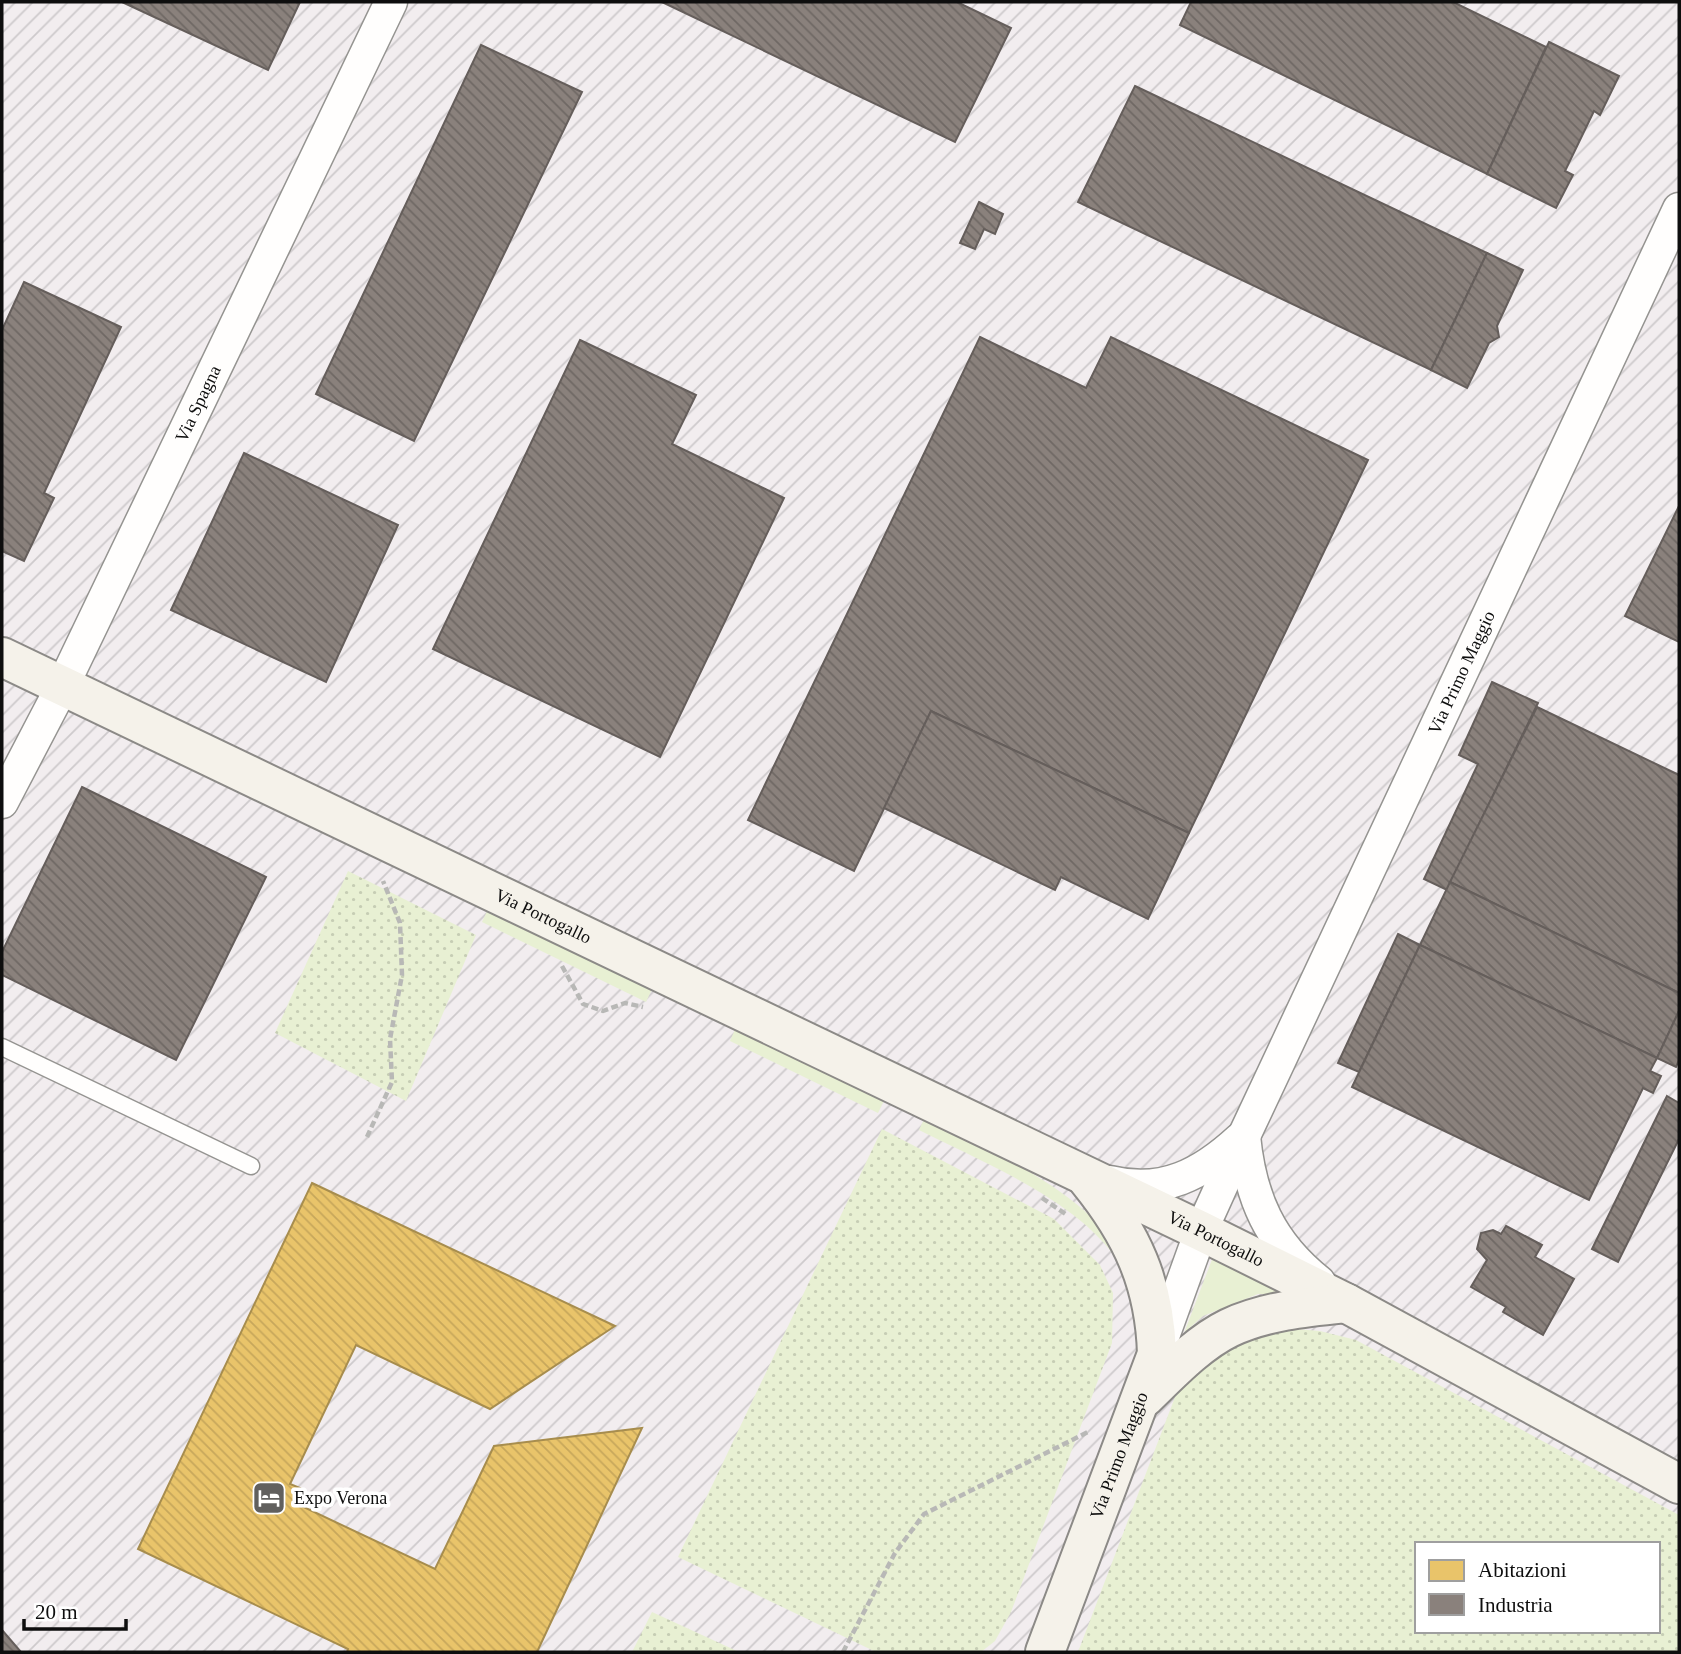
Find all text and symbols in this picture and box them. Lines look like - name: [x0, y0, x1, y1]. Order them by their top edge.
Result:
- street label: Via Spagna: [171, 362, 225, 445]
- street label: Via Primo Maggio: [1424, 608, 1499, 737]
- street label: Via Portogallo: [492, 884, 595, 948]
- street label: Via Portogallo: [1165, 1207, 1267, 1271]
- street label: Via Primo Maggio: [1086, 1389, 1152, 1522]
- hotel icon: Expo Verona: [250, 1479, 288, 1517]
- place label: Expo Verona: [294, 1488, 387, 1508]
- legend: [1415, 1542, 1660, 1633]
- text: Abitazioni: [1478, 1558, 1567, 1582]
- scale bar: [24, 1588, 126, 1632]
- text: Industria: [1478, 1593, 1553, 1617]
- text: 20 m: [35, 1600, 78, 1624]

